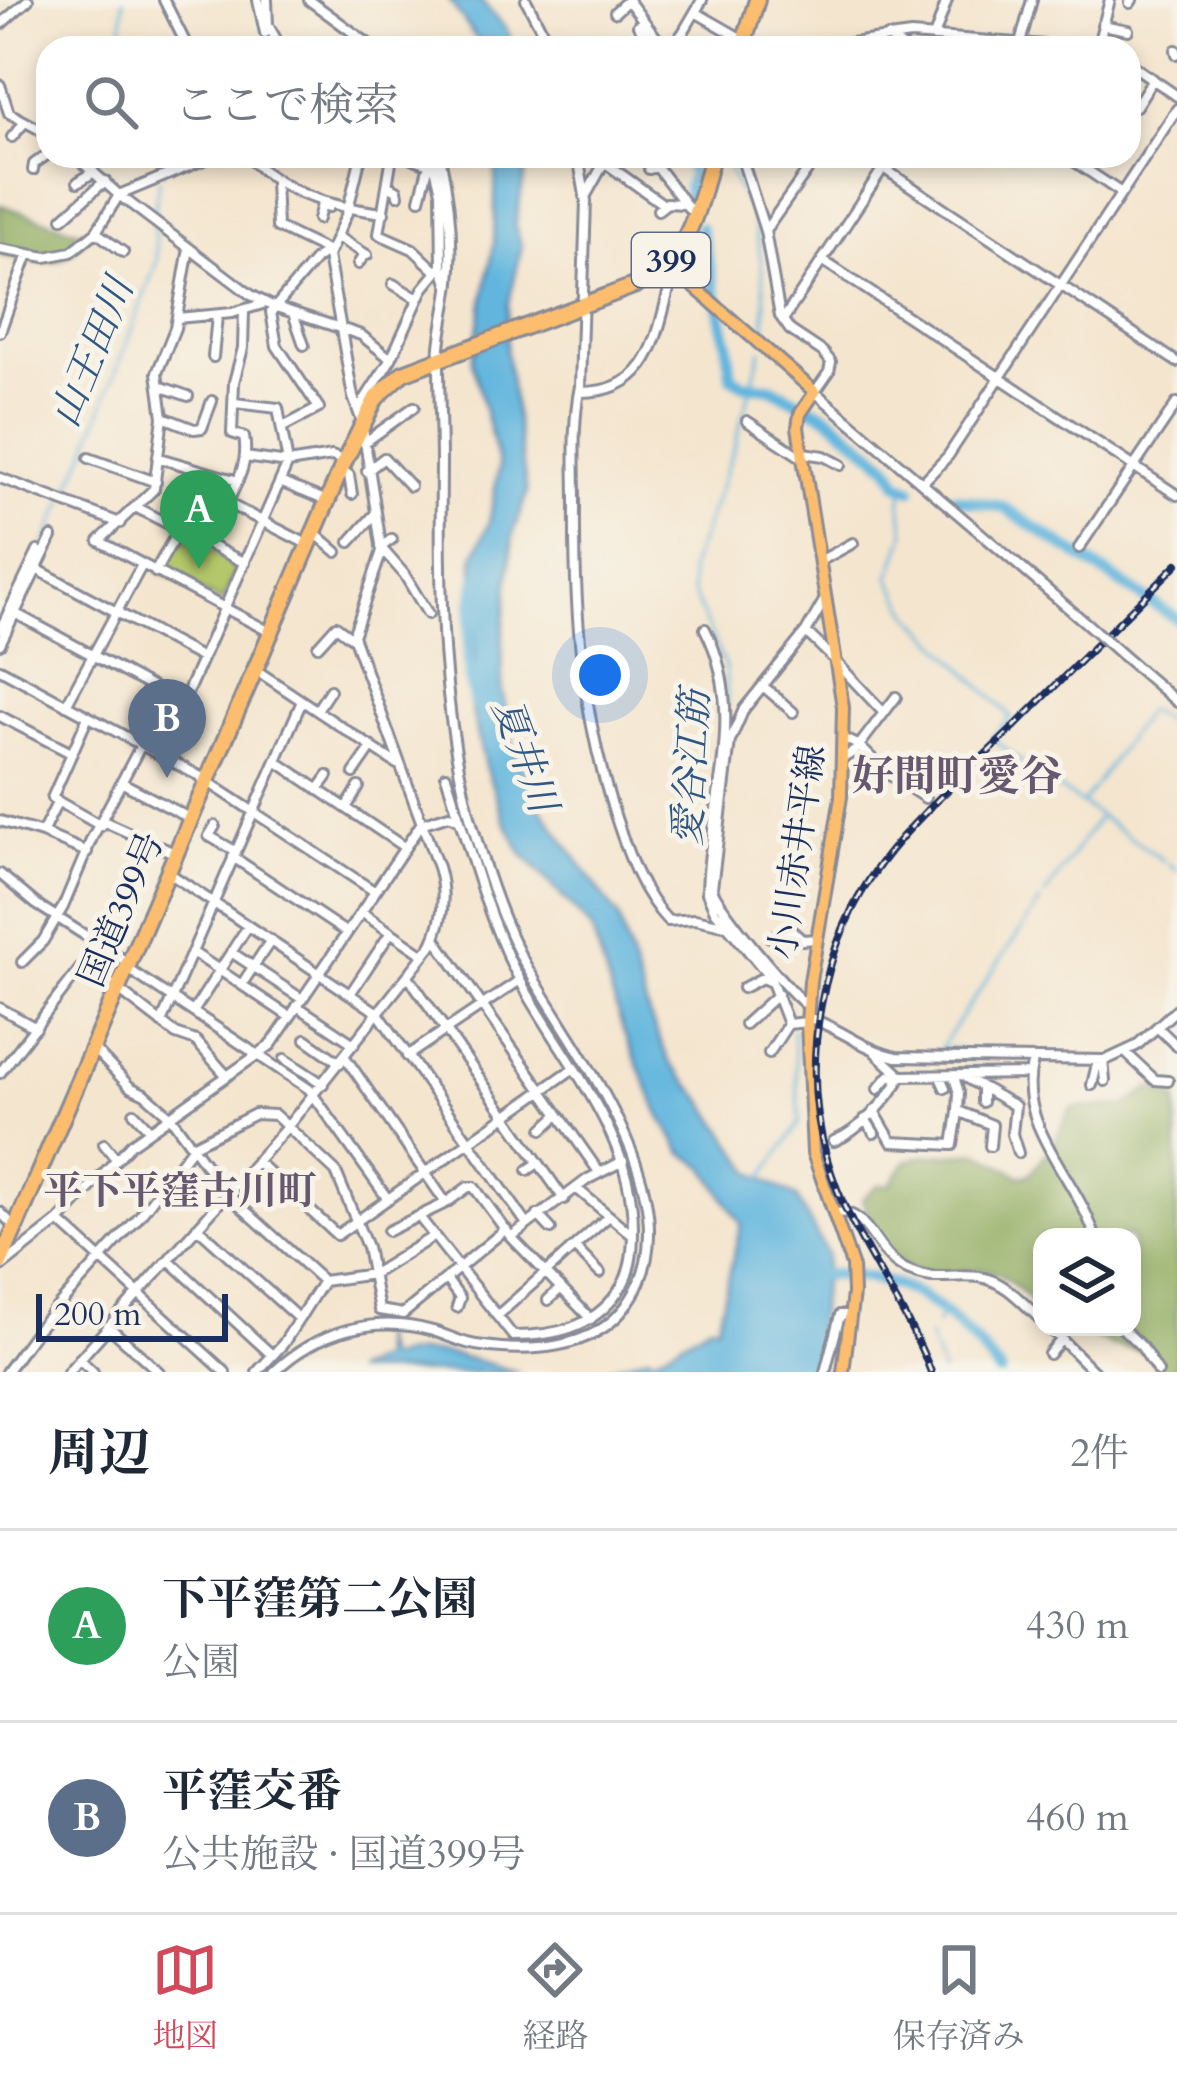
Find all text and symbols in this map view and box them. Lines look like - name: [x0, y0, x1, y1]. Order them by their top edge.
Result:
- search box: [36, 36, 1141, 168]
- icon: search: [78, 69, 144, 135]
- text: ここで検索: [174, 75, 399, 136]
- road number: 399: [632, 233, 710, 287]
- water label: 山王田川: [39, 267, 148, 435]
- pin: A: [160, 470, 238, 569]
- your location: [570, 645, 630, 705]
- pin: B: [128, 679, 206, 778]
- water label: 愛谷江筋: [661, 683, 722, 847]
- water label: 夏井川: [480, 691, 571, 823]
- street label: 小川赤井平線: [758, 742, 837, 963]
- district label: 好間町愛谷: [852, 748, 1062, 805]
- street label: 国道399号: [67, 825, 176, 994]
- district label: 平下平窪古川町: [43, 1165, 317, 1218]
- map controls: [1033, 1228, 1141, 1336]
- button: layers: [1033, 1228, 1141, 1336]
- scale bar: [36, 1288, 228, 1341]
- text: 200 m: [54, 1292, 141, 1337]
- text: 周辺: [48, 1419, 150, 1489]
- text: 2件: [1070, 1427, 1129, 1480]
- text: 下平窪第二公園: [162, 1569, 477, 1630]
- text: A: [72, 1599, 102, 1652]
- text: 430 m: [1026, 1599, 1129, 1652]
- text: 公園: [162, 1636, 240, 1689]
- text: 平窪交番: [162, 1761, 342, 1822]
- text: B: [73, 1791, 101, 1844]
- text: 460 m: [1026, 1791, 1129, 1844]
- text: 公共施設 · 国道399号: [162, 1828, 526, 1881]
- tab: 地図: [152, 1937, 218, 2059]
- tab: 経路: [522, 1937, 588, 2059]
- tab: 保存済み: [893, 1937, 1025, 2059]

